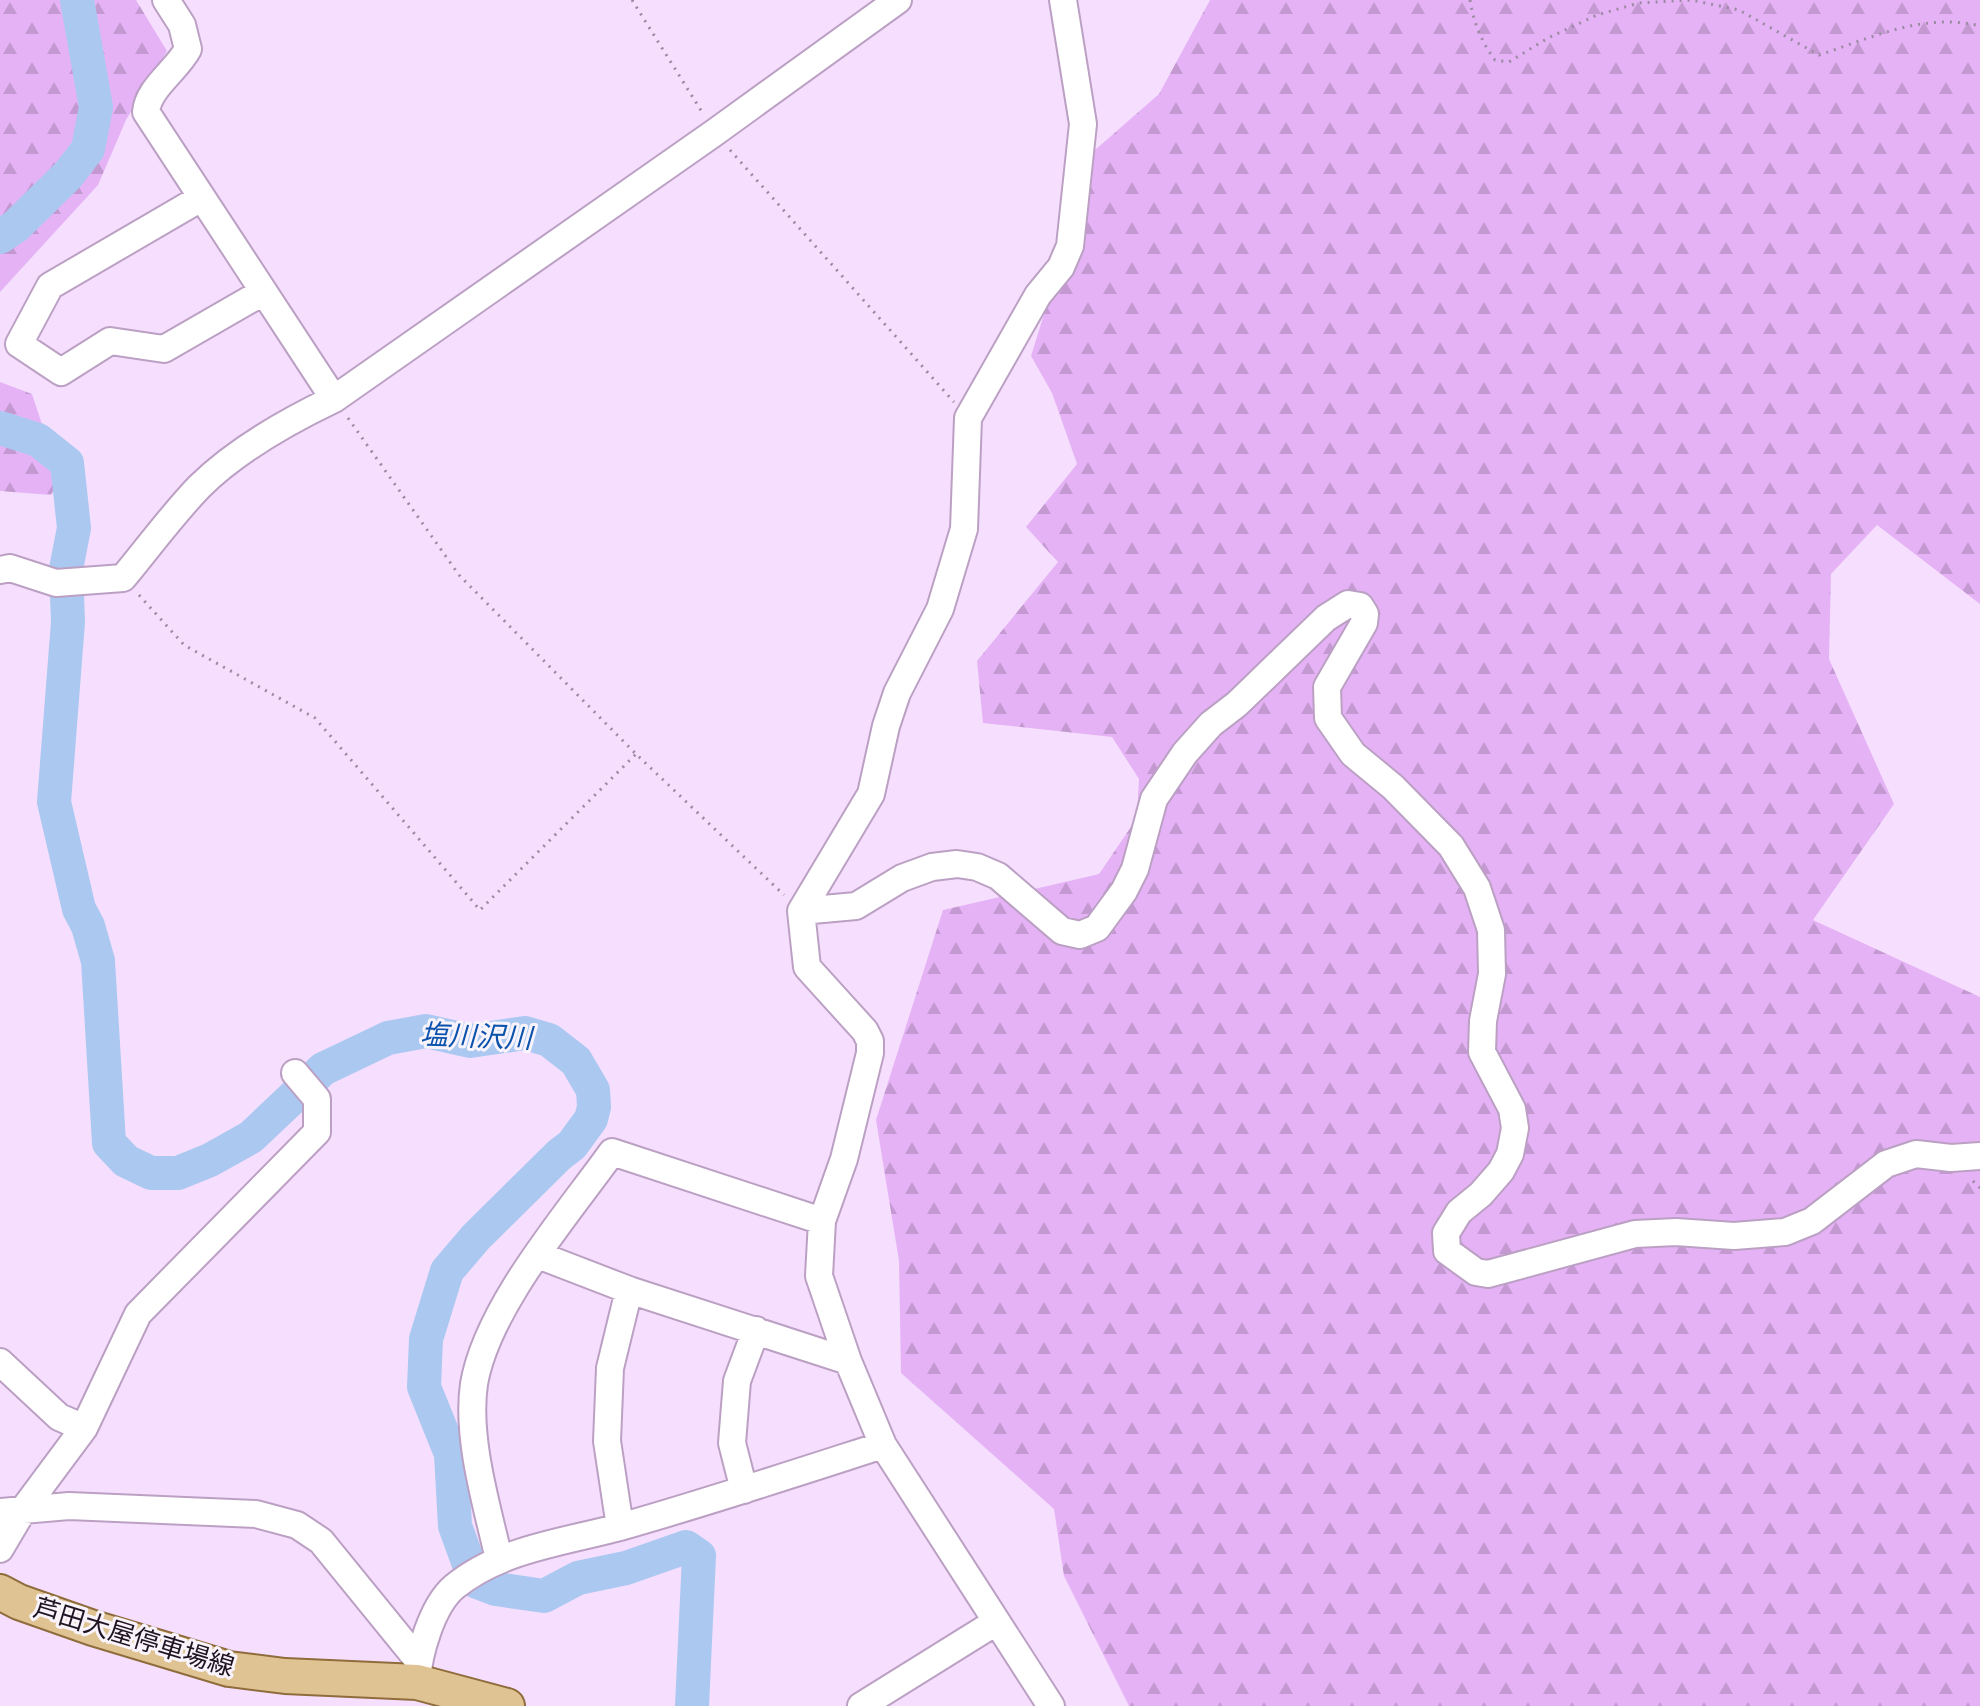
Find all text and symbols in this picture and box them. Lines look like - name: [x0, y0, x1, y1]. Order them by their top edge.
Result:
- water label: 塩川沢川: [419, 1016, 536, 1054]
- street label: 芦田大屋停車場線: [30, 1590, 238, 1681]

